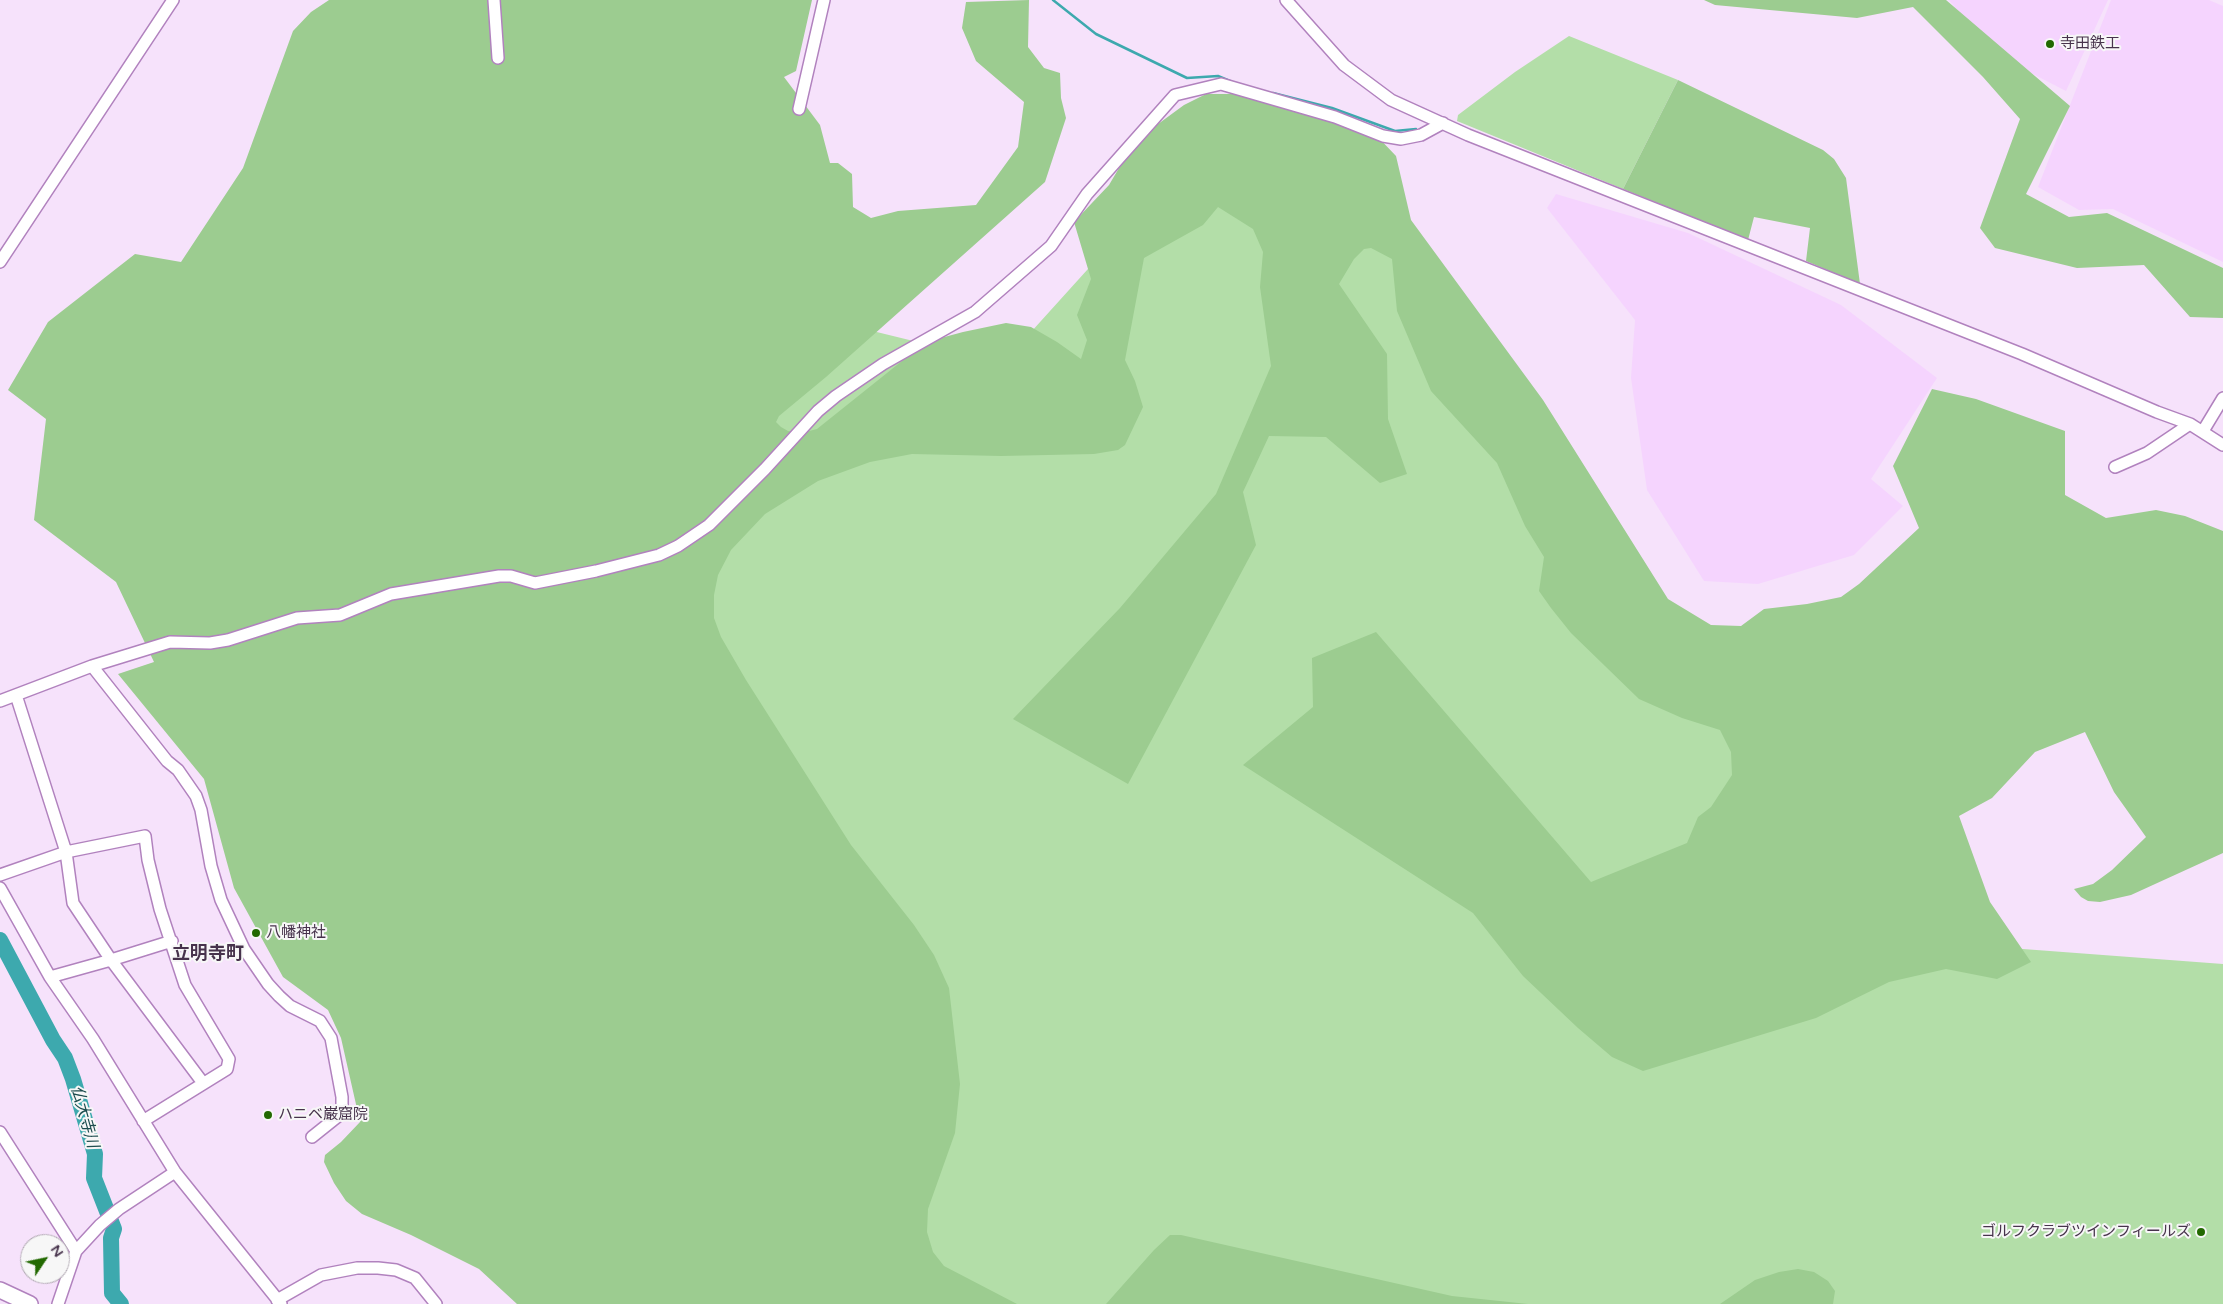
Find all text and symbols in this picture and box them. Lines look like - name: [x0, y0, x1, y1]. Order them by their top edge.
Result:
- place label: 寺田鉄工: [2060, 35, 2120, 53]
- marker: 寺田鉄工: [2044, 38, 2056, 50]
- place label: 八幡神社: [266, 924, 326, 942]
- marker: 八幡神社: [250, 927, 262, 939]
- district label: 立明寺町: [172, 943, 244, 965]
- water label: 仏大寺川: [66, 1084, 102, 1150]
- place label: ハニベ巌窟院: [278, 1106, 368, 1124]
- marker: ハニベ巌窟院: [262, 1109, 274, 1121]
- place label: ゴルフクラブツインフィールズ: [1981, 1223, 2191, 1241]
- marker: ゴルフクラブツインフィールズ: [2195, 1226, 2207, 1238]
- north arrow: [20, 1234, 70, 1284]
- text: N: [47, 1241, 67, 1260]

